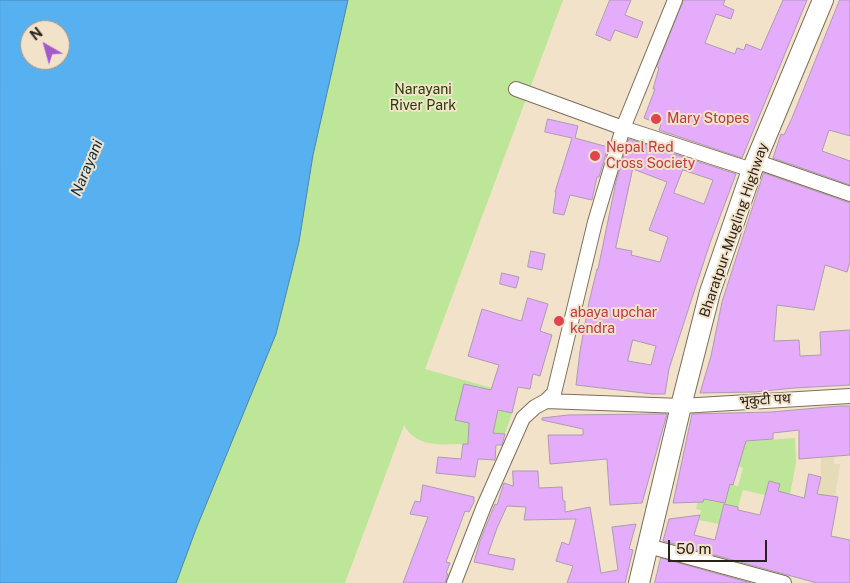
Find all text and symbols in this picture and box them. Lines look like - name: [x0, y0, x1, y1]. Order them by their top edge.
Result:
- north arrow: [20, 20, 70, 70]
- text: N: [27, 24, 46, 44]
- park label: Narayani River Park: [390, 82, 456, 114]
- place label: Mary Stopes: [667, 111, 749, 127]
- marker: Mary Stopes: [649, 112, 663, 126]
- water label: Narayani: [67, 137, 107, 199]
- place label: Nepal Red Cross Society: [606, 140, 695, 172]
- street label: Bharatpur-Mugling Highway: [696, 141, 772, 319]
- marker: Nepal Red Cross Society: [588, 149, 602, 163]
- place label: abaya upchar kendra: [570, 305, 657, 338]
- marker: abaya upchar kendra: [552, 314, 566, 328]
- street label: भृकुटी पथ: [739, 390, 791, 410]
- scale bar: [670, 530, 769, 562]
- text: 50 m: [676, 540, 711, 557]

